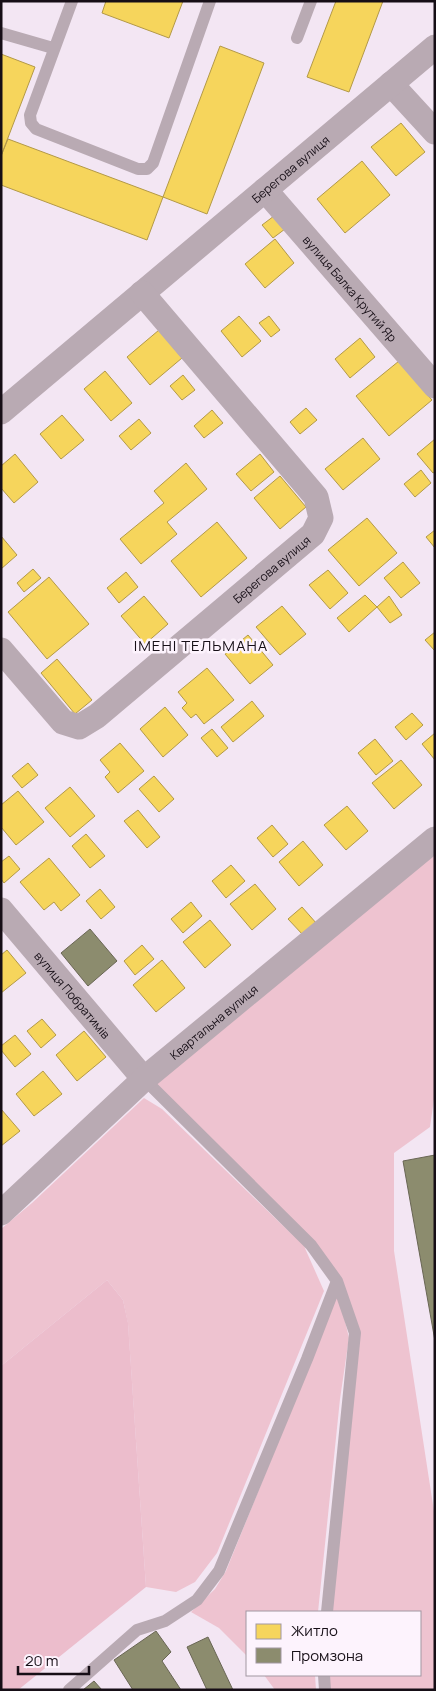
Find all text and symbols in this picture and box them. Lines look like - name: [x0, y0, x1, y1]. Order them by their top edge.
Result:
- street label: Берегова вулиця: [248, 131, 333, 206]
- street label: вулиця Балка Крутий Яр: [299, 231, 401, 345]
- street label: Берегова вулиця: [229, 531, 314, 607]
- district label: ІМЕНІ ТЕЛЬМАНА: [134, 635, 268, 656]
- street label: вулиця Побратимів: [31, 947, 115, 1042]
- street label: Квартальна вулиця: [166, 980, 261, 1063]
- legend: [246, 1611, 421, 1676]
- text: Житло: [291, 1620, 338, 1641]
- scale bar: [18, 1644, 89, 1676]
- text: Промзона: [291, 1645, 363, 1666]
- text: 20 m: [25, 1650, 58, 1671]

